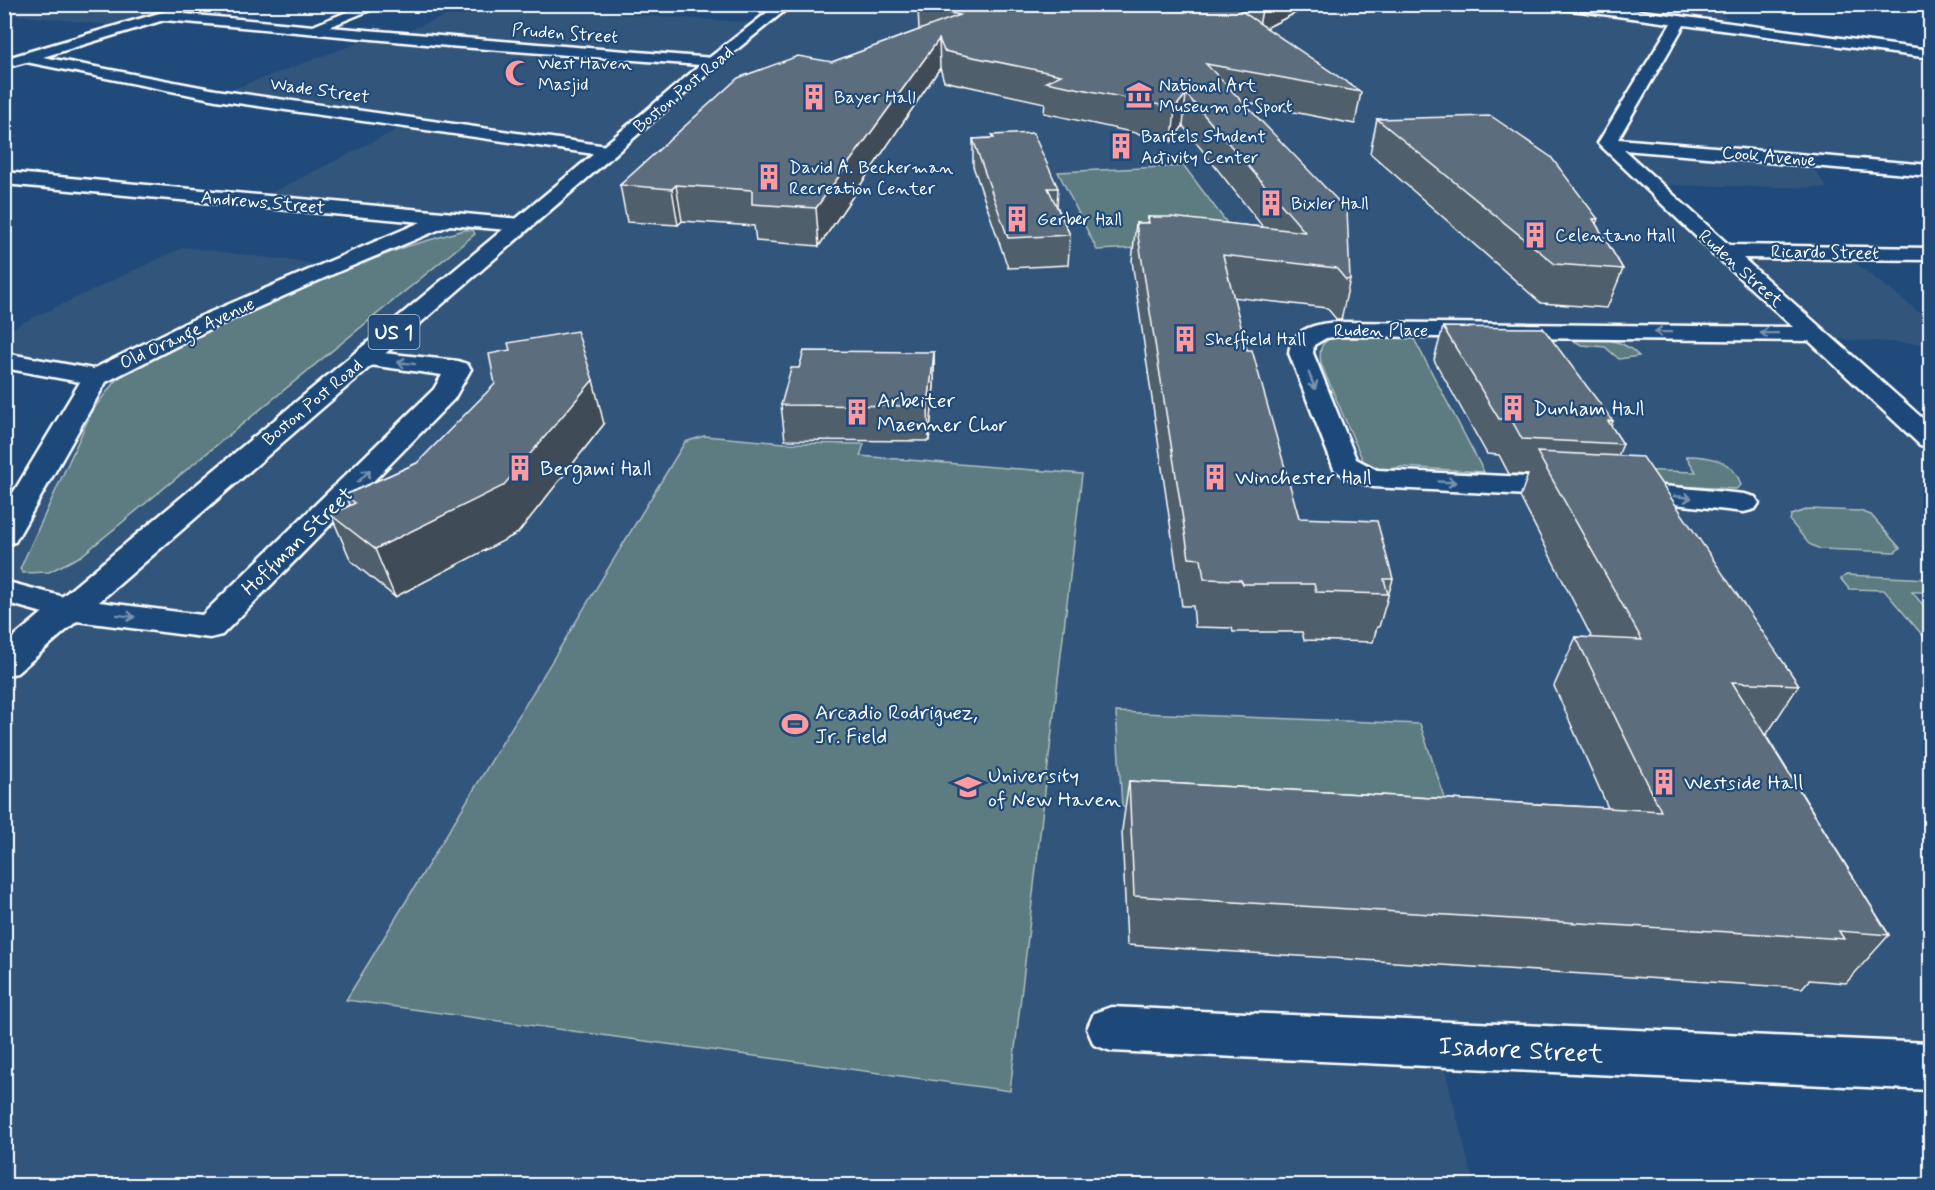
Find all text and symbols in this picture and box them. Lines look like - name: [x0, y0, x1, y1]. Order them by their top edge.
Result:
- street label: Pruden Street: [511, 18, 619, 50]
- street label: Boston Post Road: [628, 41, 739, 139]
- place label: West Haven Masjid: [538, 52, 632, 97]
- mosque icon: West Haven Masjid: [503, 58, 533, 88]
- street label: Wade Street: [269, 72, 371, 110]
- place label: National Art Museum of Sport: [1159, 74, 1293, 119]
- museum icon: National Art Museum of Sport: [1124, 80, 1154, 110]
- building icon: Bayer Hall: [799, 82, 829, 112]
- place label: Bayer Hall: [834, 86, 916, 110]
- place label: Bartels Student Activity Center: [1141, 125, 1266, 170]
- building icon: Bartels Student Activity Center: [1106, 131, 1136, 161]
- street label: Cook Avenue: [1721, 141, 1817, 173]
- place label: David A. Beckerman Recreation Center: [789, 156, 953, 201]
- building icon: David A. Beckerman Recreation Center: [754, 162, 784, 192]
- street label: Andrews Street: [200, 186, 326, 220]
- building icon: Bixler Hall: [1256, 188, 1286, 218]
- place label: Bixler Hall: [1291, 192, 1369, 216]
- building icon: Gerber Hall: [1002, 204, 1032, 234]
- place label: Gerber Hall: [1037, 208, 1122, 232]
- building icon: Celentano Hall: [1520, 220, 1550, 250]
- place label: Celentano Hall: [1555, 224, 1676, 248]
- street label: Ruden Street: [1693, 224, 1788, 313]
- street label: Ricardo Street: [1771, 240, 1880, 266]
- street label: Old Orange Avenue: [116, 292, 260, 378]
- road number: US 1: [368, 315, 420, 349]
- street label: Ruden Place: [1334, 319, 1428, 343]
- building icon: Sheffield Hall: [1170, 324, 1200, 354]
- one-way arrow: [1653, 326, 1673, 338]
- place label: Sheffield Hall: [1205, 328, 1306, 352]
- one-way arrow: [1759, 328, 1779, 339]
- street label: Boston Post Road: [257, 354, 368, 452]
- one-way arrow: [396, 358, 416, 369]
- one-way arrow: [1307, 371, 1318, 389]
- place label: Arbeiter Maenner Chor: [877, 387, 1007, 439]
- building icon: Dunham Hall: [1498, 393, 1528, 423]
- place label: Dunham Hall: [1533, 395, 1645, 423]
- building icon: Arbeiter Maenner Chor: [842, 397, 872, 427]
- building icon: Bergami Hall: [505, 453, 535, 483]
- place label: Bergami Hall: [540, 455, 652, 484]
- building icon: Winchester Hall: [1200, 462, 1230, 492]
- place label: Winchester Hall: [1235, 464, 1372, 492]
- one-way arrow: [356, 468, 371, 483]
- one-way arrow: [1436, 476, 1456, 487]
- street label: Hoffman Street: [236, 481, 360, 602]
- one-way arrow: [1673, 491, 1693, 502]
- one-way arrow: [115, 611, 135, 622]
- place label: Arcadio Rodriguez, Jr. Field: [815, 699, 978, 751]
- sports icon: Arcadio Rodriguez, Jr. Field: [780, 709, 810, 739]
- place label: University of New Haven: [988, 762, 1122, 814]
- building icon: Westside Hall: [1649, 767, 1679, 797]
- place label: Westside Hall: [1684, 769, 1803, 797]
- school or university icon: University of New Haven: [953, 772, 983, 802]
- street label: Isadore Street: [1438, 1030, 1604, 1072]

